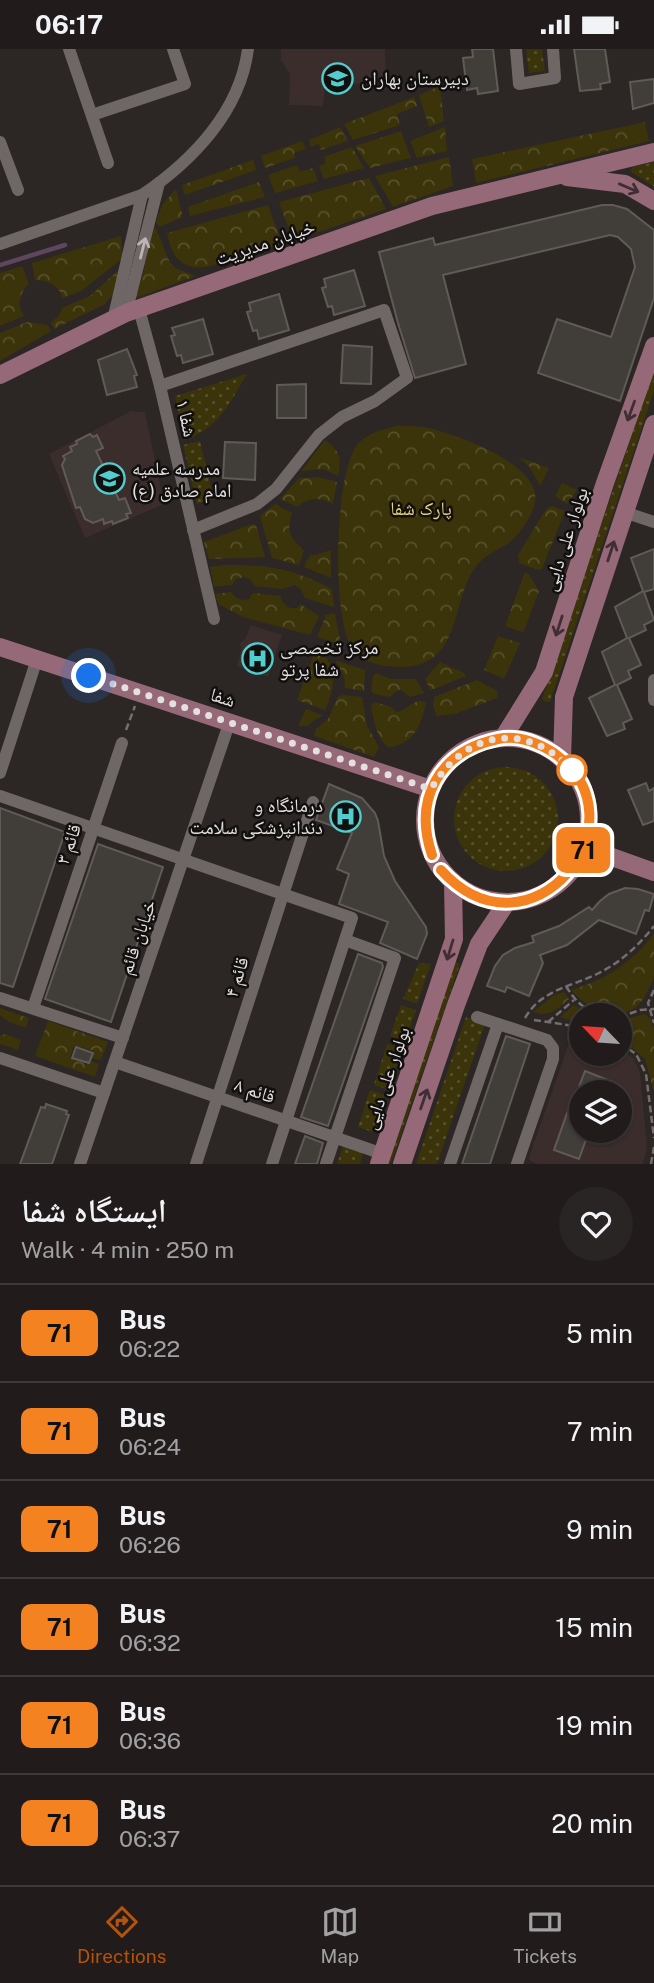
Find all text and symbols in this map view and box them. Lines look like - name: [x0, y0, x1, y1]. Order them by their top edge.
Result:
- text: 06:17: [35, 9, 103, 40]
- school or university icon: دبیرستان بهاران: [321, 61, 355, 95]
- place label: دبیرستان بهاران: [361, 67, 469, 90]
- one-way arrow: [618, 182, 639, 195]
- street label: خیابان مدیریت: [213, 215, 318, 270]
- one-way arrow: [137, 237, 150, 260]
- street label: شفا ۱: [172, 397, 202, 439]
- one-way arrow: [624, 399, 636, 421]
- place label: مدرسه علمیه امام صادق (ع): [132, 457, 232, 504]
- school or university icon: مدرسه علمیه امام صادق (ع): [92, 462, 126, 496]
- street label: بولوار علی دایی: [538, 485, 593, 594]
- park label: پارک شفا: [390, 497, 452, 520]
- one-way arrow: [606, 541, 618, 563]
- one-way arrow: [552, 615, 564, 637]
- place label: مرکز تخصصی شفا پرتو: [280, 636, 378, 681]
- hospital icon: مرکز تخصصی شفا پرتو: [240, 641, 274, 675]
- your location: [71, 658, 106, 693]
- street label: شفا: [208, 683, 238, 711]
- unlabelled marker: [557, 755, 587, 785]
- place label: درمانگاه و دندانپزشکی سلامت: [189, 794, 323, 839]
- hospital icon: درمانگاه و دندانپزشکی سلامت: [329, 799, 363, 833]
- street label: قائم ۳: [51, 821, 87, 868]
- line badge: 71: [552, 827, 614, 873]
- text: 71: [570, 836, 596, 864]
- street label: خیابان قائم: [114, 897, 162, 978]
- one-way arrow: [443, 938, 456, 960]
- street label: قائم ۴: [219, 954, 254, 1001]
- north arrow: [569, 1003, 632, 1066]
- map controls: [569, 1003, 632, 1143]
- street label: بولوار علی دایی: [358, 1024, 415, 1133]
- street label: قائم ۸: [231, 1073, 278, 1109]
- button: layers: [569, 1080, 632, 1143]
- one-way arrow: [419, 1089, 431, 1111]
- button: heart: [559, 1187, 633, 1261]
- text: ایستگاه شفا: [21, 1191, 167, 1229]
- text: Walk · 4 min · 250 m: [21, 1236, 234, 1263]
- text: Bus: [119, 1304, 166, 1335]
- text: 5 min: [566, 1318, 633, 1349]
- text: 71: [47, 1319, 72, 1347]
- text: 06:22: [119, 1335, 180, 1362]
- text: Bus: [119, 1402, 166, 1433]
- text: 7 min: [567, 1416, 633, 1447]
- text: 71: [47, 1417, 72, 1445]
- text: 06:24: [119, 1433, 181, 1460]
- text: Bus: [119, 1500, 166, 1531]
- text: 9 min: [566, 1514, 633, 1545]
- text: 71: [47, 1515, 72, 1543]
- text: 06:26: [119, 1531, 181, 1558]
- text: Bus: [119, 1598, 166, 1629]
- text: 15 min: [555, 1612, 633, 1643]
- text: 71: [47, 1613, 72, 1641]
- text: 06:32: [119, 1629, 181, 1656]
- text: Bus: [119, 1696, 166, 1727]
- text: 19 min: [556, 1710, 633, 1741]
- text: 71: [47, 1711, 72, 1739]
- text: 06:36: [119, 1727, 181, 1754]
- text: Bus: [119, 1794, 166, 1825]
- text: 20 min: [551, 1808, 633, 1839]
- text: 71: [47, 1809, 72, 1837]
- text: 06:37: [119, 1825, 180, 1852]
- tab: Directions: [77, 1903, 166, 1967]
- tab: Map: [320, 1903, 359, 1967]
- tab: Tickets: [513, 1903, 577, 1967]

